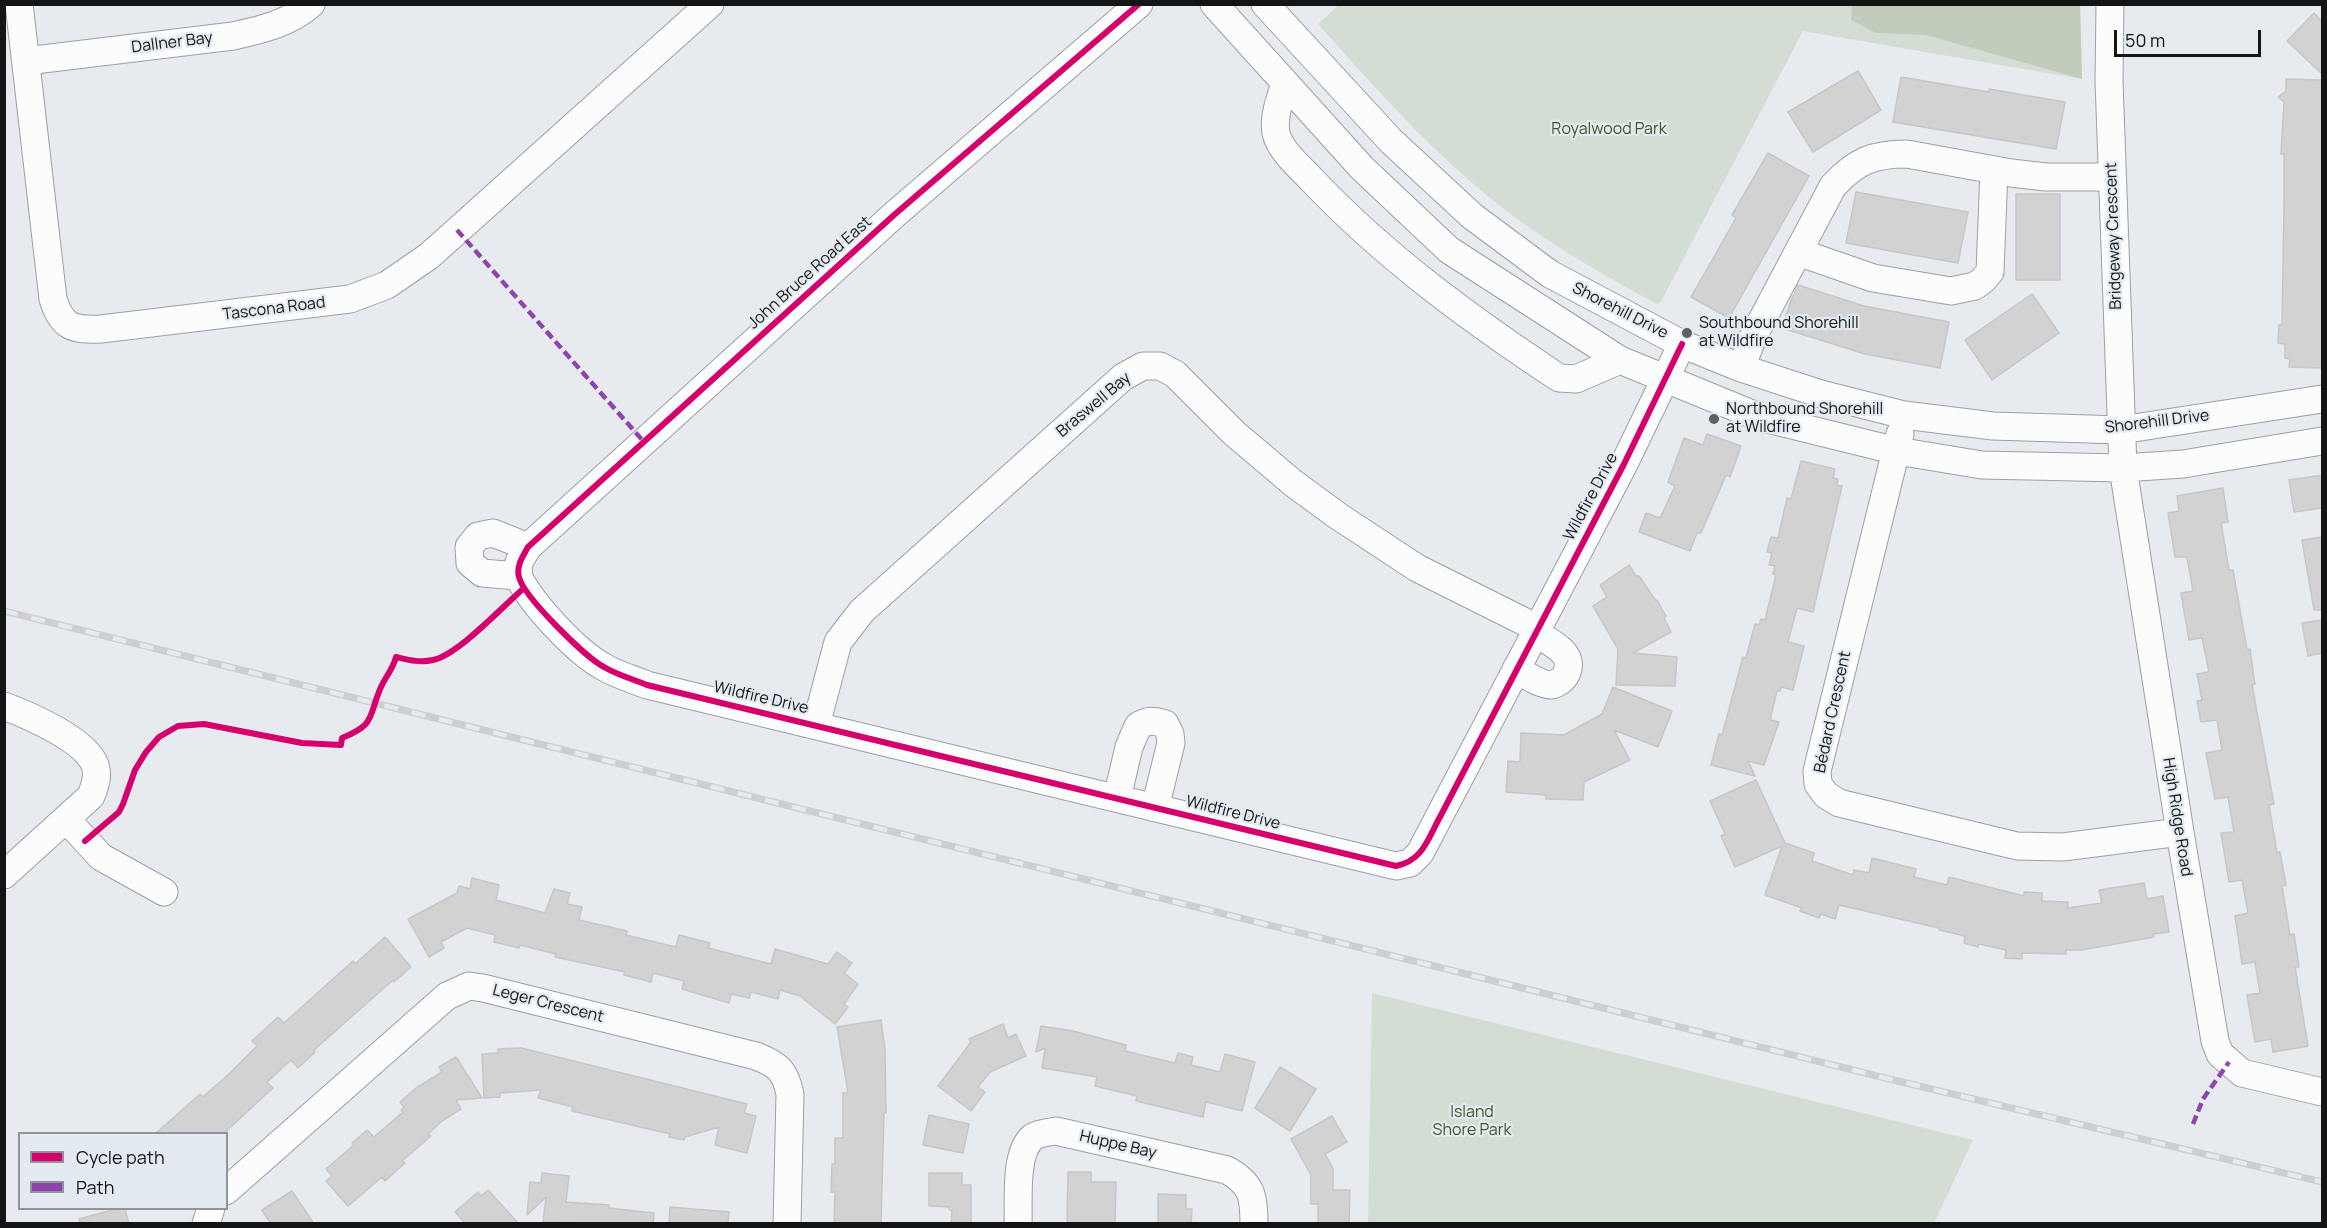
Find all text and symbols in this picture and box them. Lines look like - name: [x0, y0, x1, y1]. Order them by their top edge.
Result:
- scale bar: [2117, 18, 2264, 56]
- text: 50 m: [2125, 28, 2165, 52]
- street label: Dallner Bay: [130, 29, 214, 57]
- park label: Royalwood Park: [1551, 120, 1667, 140]
- street label: Bridgeway Crescent: [2102, 162, 2126, 310]
- street label: John Bruce Road East: [744, 213, 876, 333]
- street label: Shorehill Drive: [1569, 279, 1671, 343]
- street label: Tascona Road: [222, 293, 326, 325]
- place label: Southbound Shorehill at Wildfire: [1699, 314, 1859, 352]
- marker: Southbound Shorehill at Wildfire: [1680, 326, 1694, 340]
- street label: Braswell Bay: [1053, 368, 1135, 442]
- place label: Northbound Shorehill at Wildfire: [1726, 400, 1883, 438]
- street label: Shorehill Drive: [2104, 406, 2210, 438]
- marker: Northbound Shorehill at Wildfire: [1707, 412, 1721, 426]
- street label: Wildfire Drive: [1560, 450, 1622, 544]
- street label: Bédard Crescent: [1811, 649, 1855, 775]
- street label: Wildfire Drive: [712, 678, 810, 718]
- street label: High Ridge Road: [2158, 756, 2196, 878]
- street label: Wildfire Drive: [1184, 792, 1282, 834]
- street label: Leger Crescent: [490, 981, 606, 1027]
- park label: Island Shore Park: [1433, 1103, 1511, 1141]
- street label: Huppe Bay: [1078, 1127, 1158, 1163]
- legend: [18, 1132, 228, 1210]
- text: Cycle path: [76, 1145, 165, 1169]
- text: Path: [76, 1175, 114, 1199]

